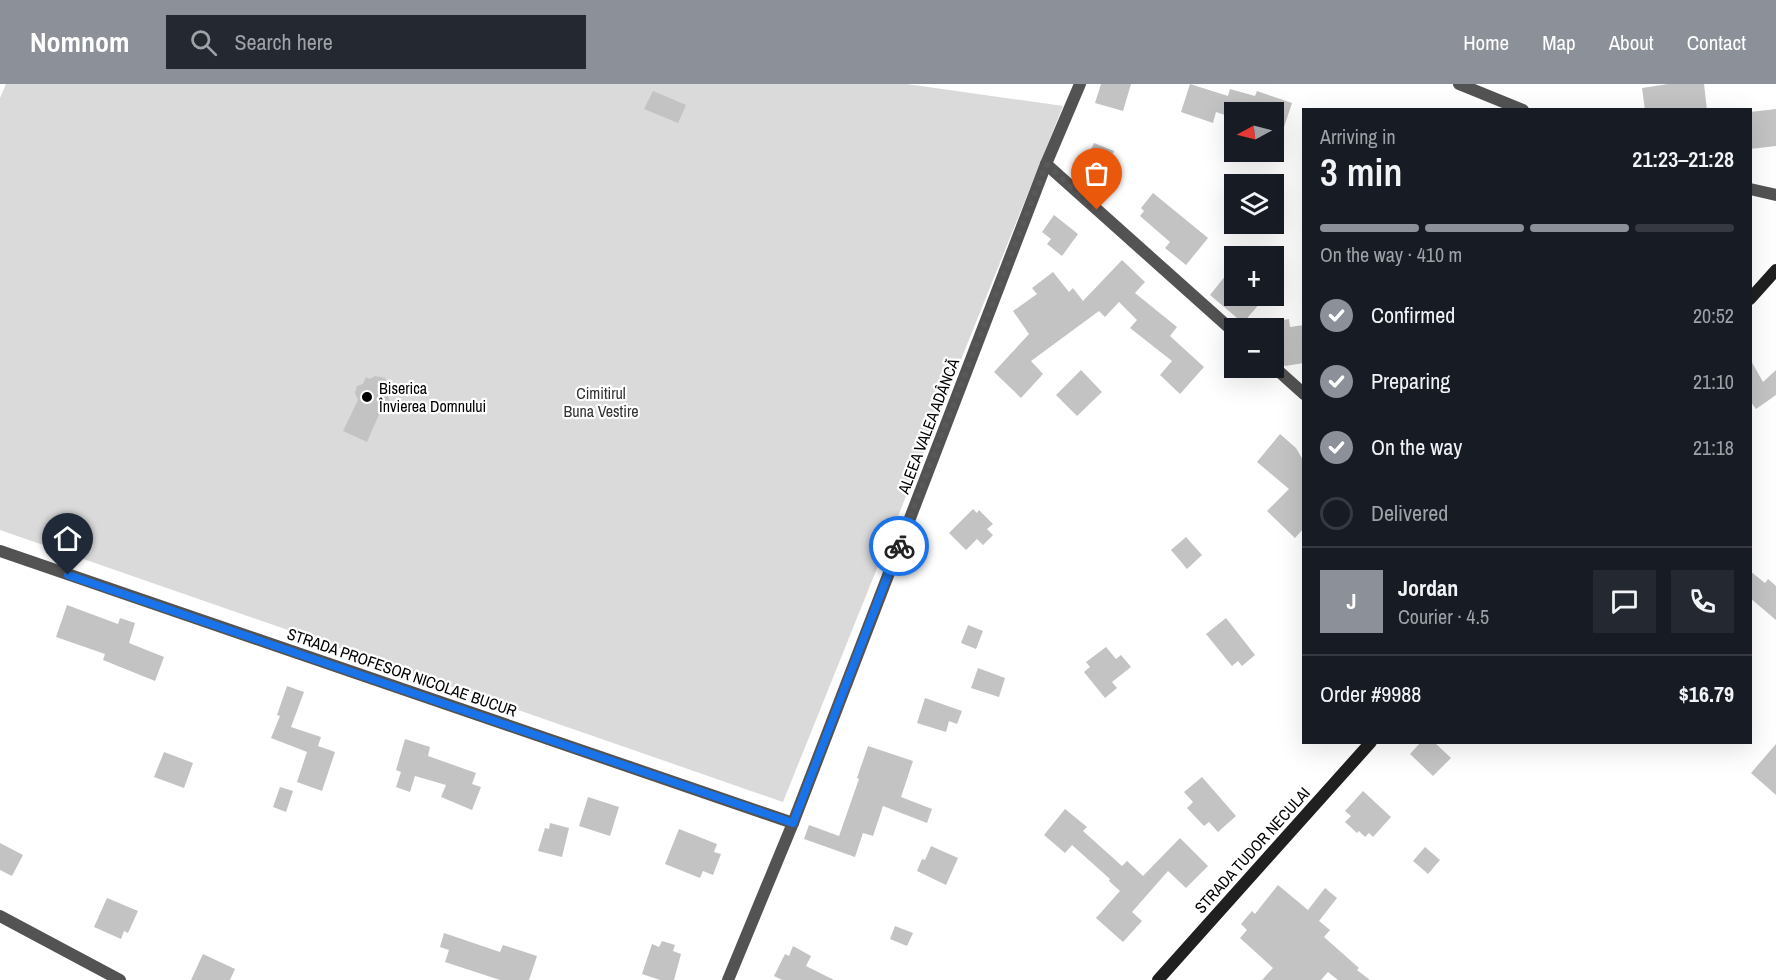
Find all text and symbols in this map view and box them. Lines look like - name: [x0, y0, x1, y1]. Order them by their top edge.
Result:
- search box: [166, 15, 586, 69]
- text: Nomnom: [30, 23, 130, 61]
- icon: search: [187, 26, 220, 59]
- text: Search here: [235, 27, 333, 57]
- text: Home: [1463, 28, 1509, 57]
- text: Map: [1542, 28, 1576, 57]
- text: About: [1609, 28, 1654, 57]
- text: Contact: [1687, 28, 1746, 57]
- north arrow: [1224, 102, 1284, 162]
- map controls: [1224, 102, 1284, 378]
- text: Arriving in: [1320, 123, 1396, 150]
- text: 21:23–21:28: [1632, 144, 1734, 174]
- text: 3 min: [1320, 146, 1402, 198]
- pin: [1071, 148, 1122, 210]
- icon: bag: [1080, 157, 1113, 190]
- button: layers: [1224, 174, 1284, 234]
- text: On the way · 410 m: [1320, 241, 1462, 268]
- button: +: [1224, 246, 1284, 306]
- icon: check: [1320, 299, 1353, 332]
- text: Confirmed: [1371, 300, 1455, 330]
- text: 20:52: [1693, 302, 1734, 329]
- button: −: [1224, 318, 1284, 378]
- street label: ALEEA VALEA ADÂNCĂ: [892, 355, 964, 498]
- icon: check: [1320, 365, 1353, 398]
- text: Preparing: [1371, 366, 1450, 396]
- text: 21:10: [1693, 368, 1734, 395]
- place label: Biserica Învierea Domnului: [378, 377, 486, 417]
- park label: Cimitirul Buna Vestire: [563, 382, 639, 422]
- marker: Biserica Învierea Domnului: [360, 390, 374, 404]
- icon: check: [1320, 431, 1353, 464]
- text: On the way: [1371, 432, 1462, 462]
- text: 21:18: [1693, 434, 1734, 461]
- text: Delivered: [1371, 498, 1448, 528]
- pin: [42, 513, 93, 575]
- courier: [869, 516, 929, 576]
- icon: home: [51, 522, 84, 555]
- icon: bike: [883, 530, 916, 563]
- button: chat: [1593, 570, 1656, 633]
- button: phone: [1671, 570, 1734, 633]
- text: Jordan: [1398, 573, 1458, 603]
- text: J: [1346, 586, 1357, 616]
- text: Courier · 4.5: [1398, 603, 1489, 630]
- street label: STRADA PROFESOR NICOLAE BUCUR: [284, 622, 520, 722]
- text: Order #9988: [1320, 679, 1421, 709]
- text: $16.79: [1679, 679, 1734, 709]
- street label: STRADA TUDOR NECULAI: [1189, 782, 1315, 918]

